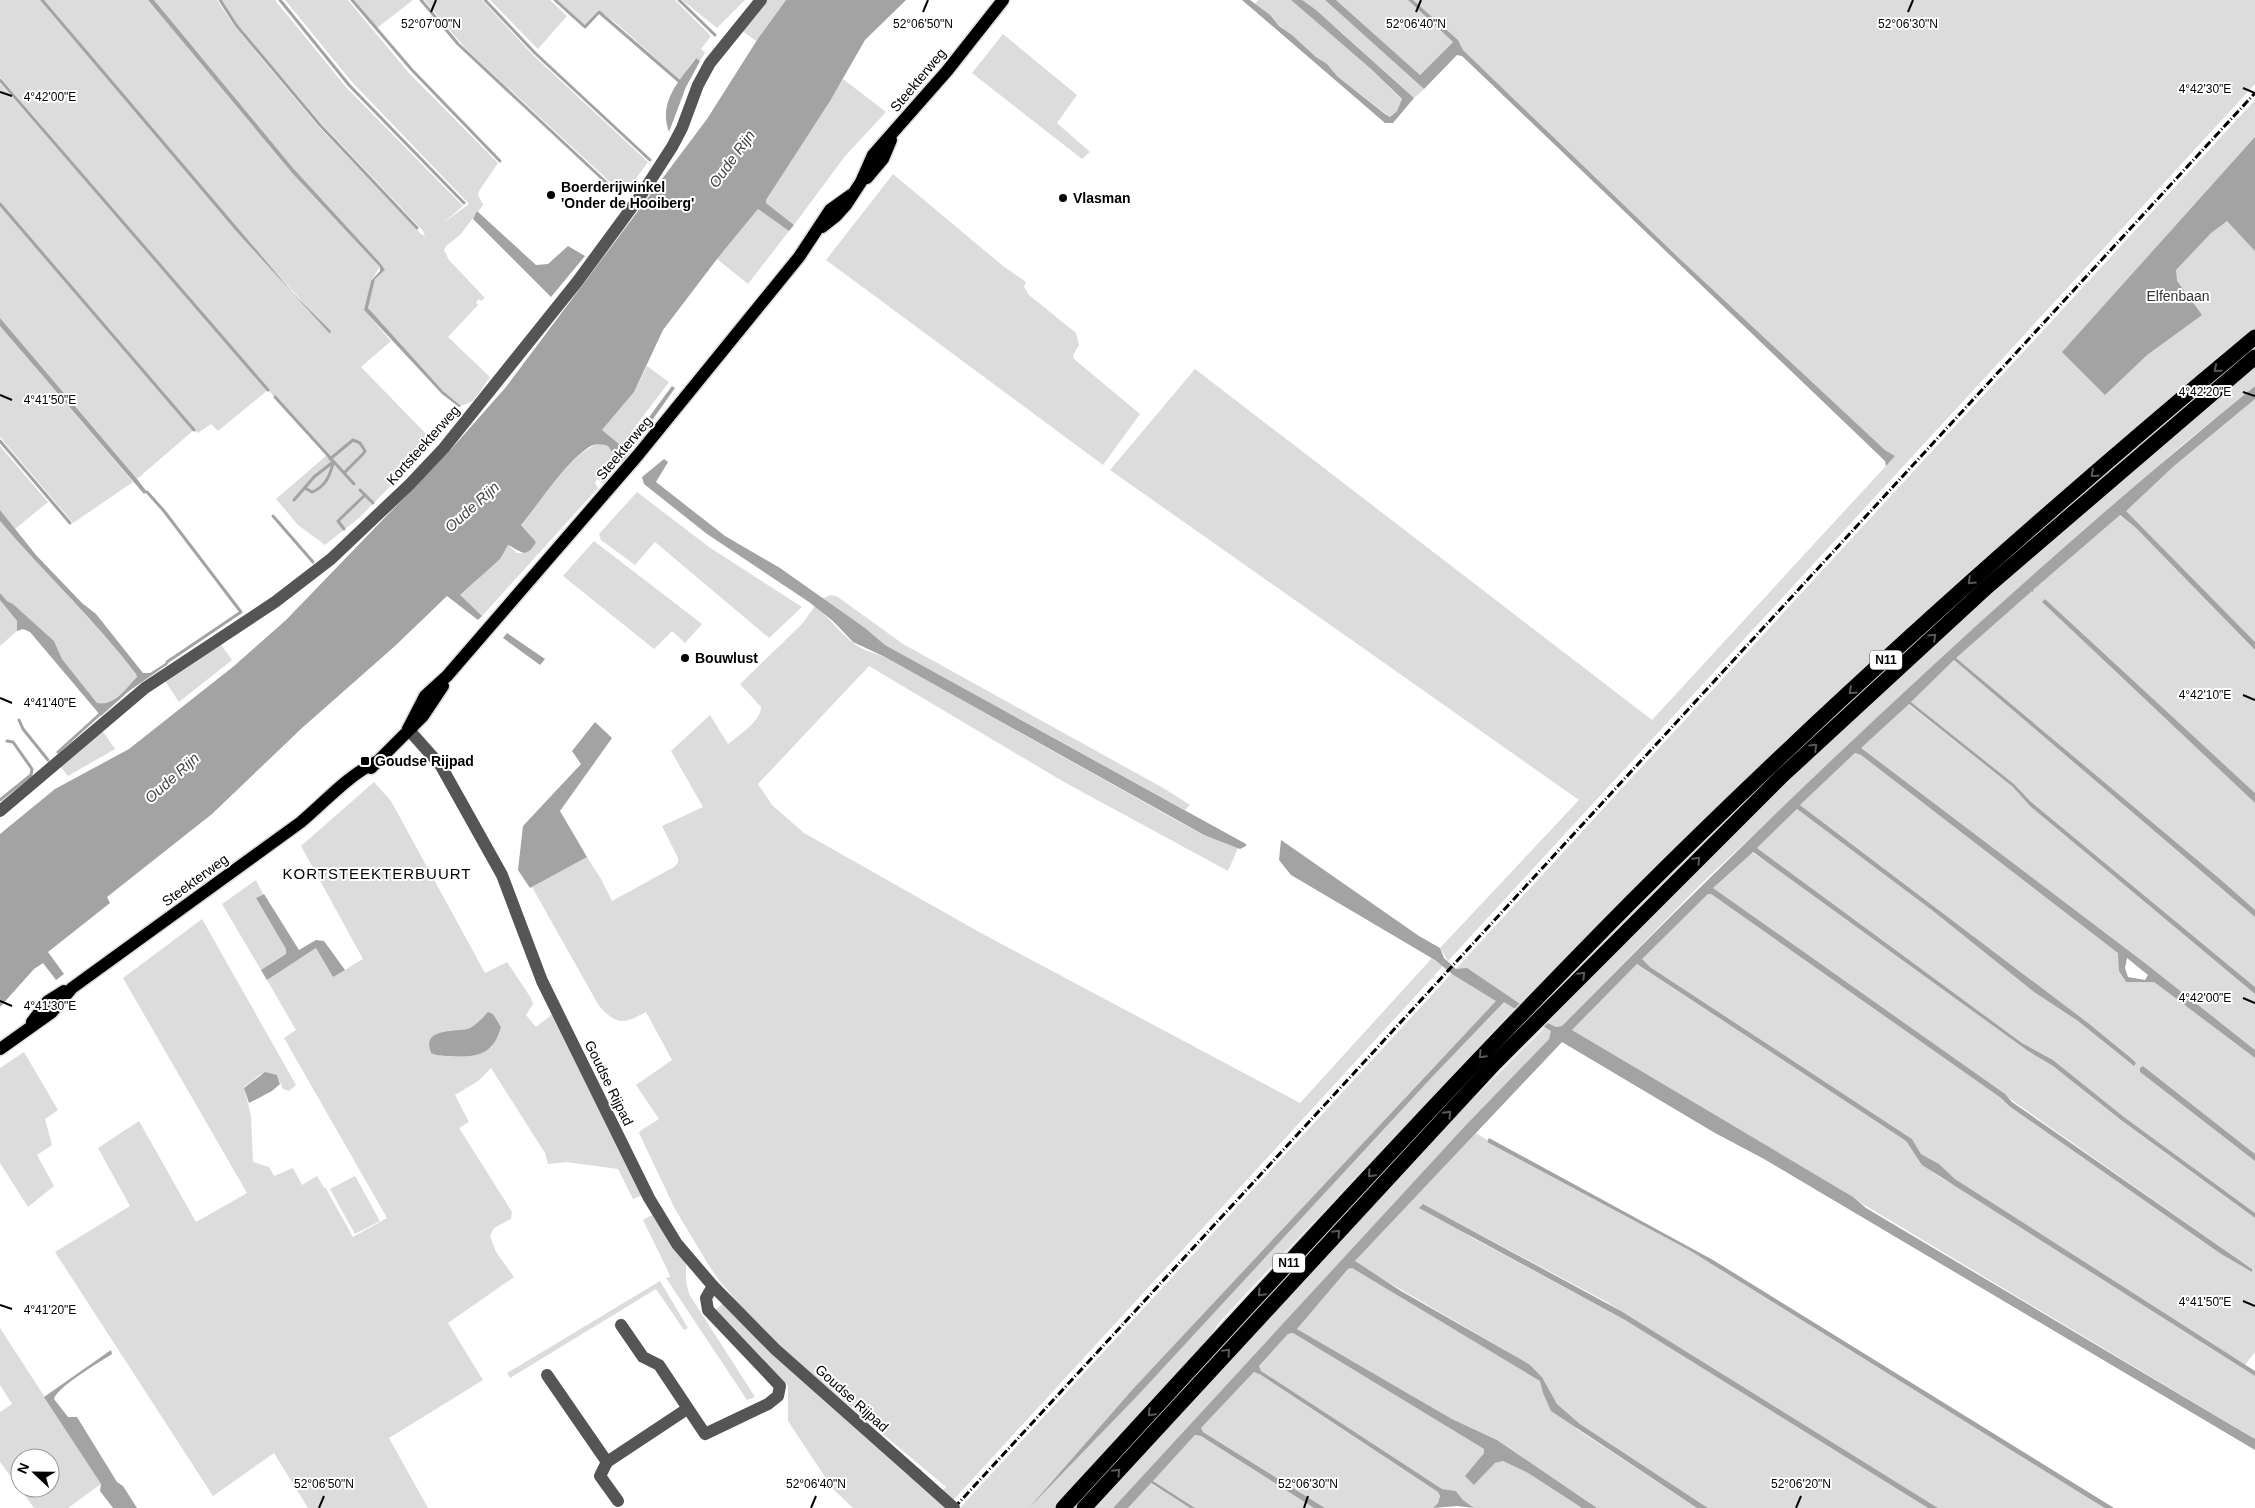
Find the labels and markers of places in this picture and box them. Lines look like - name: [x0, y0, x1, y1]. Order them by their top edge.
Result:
- place label: Boerderijwinkel 'Onder de Hooiberg': [561, 179, 694, 211]
- marker: Boerderijwinkel 'Onder de Hooiberg': [545, 189, 557, 201]
- place label: Vlasman: [1073, 190, 1131, 206]
- marker: Vlasman: [1057, 192, 1069, 204]
- place label: Bouwlust: [695, 650, 758, 666]
- marker: Bouwlust: [679, 652, 691, 664]
- place label: Goudse Rijpad: [375, 753, 474, 769]
- marker: Goudse Rijpad: [359, 755, 371, 767]

